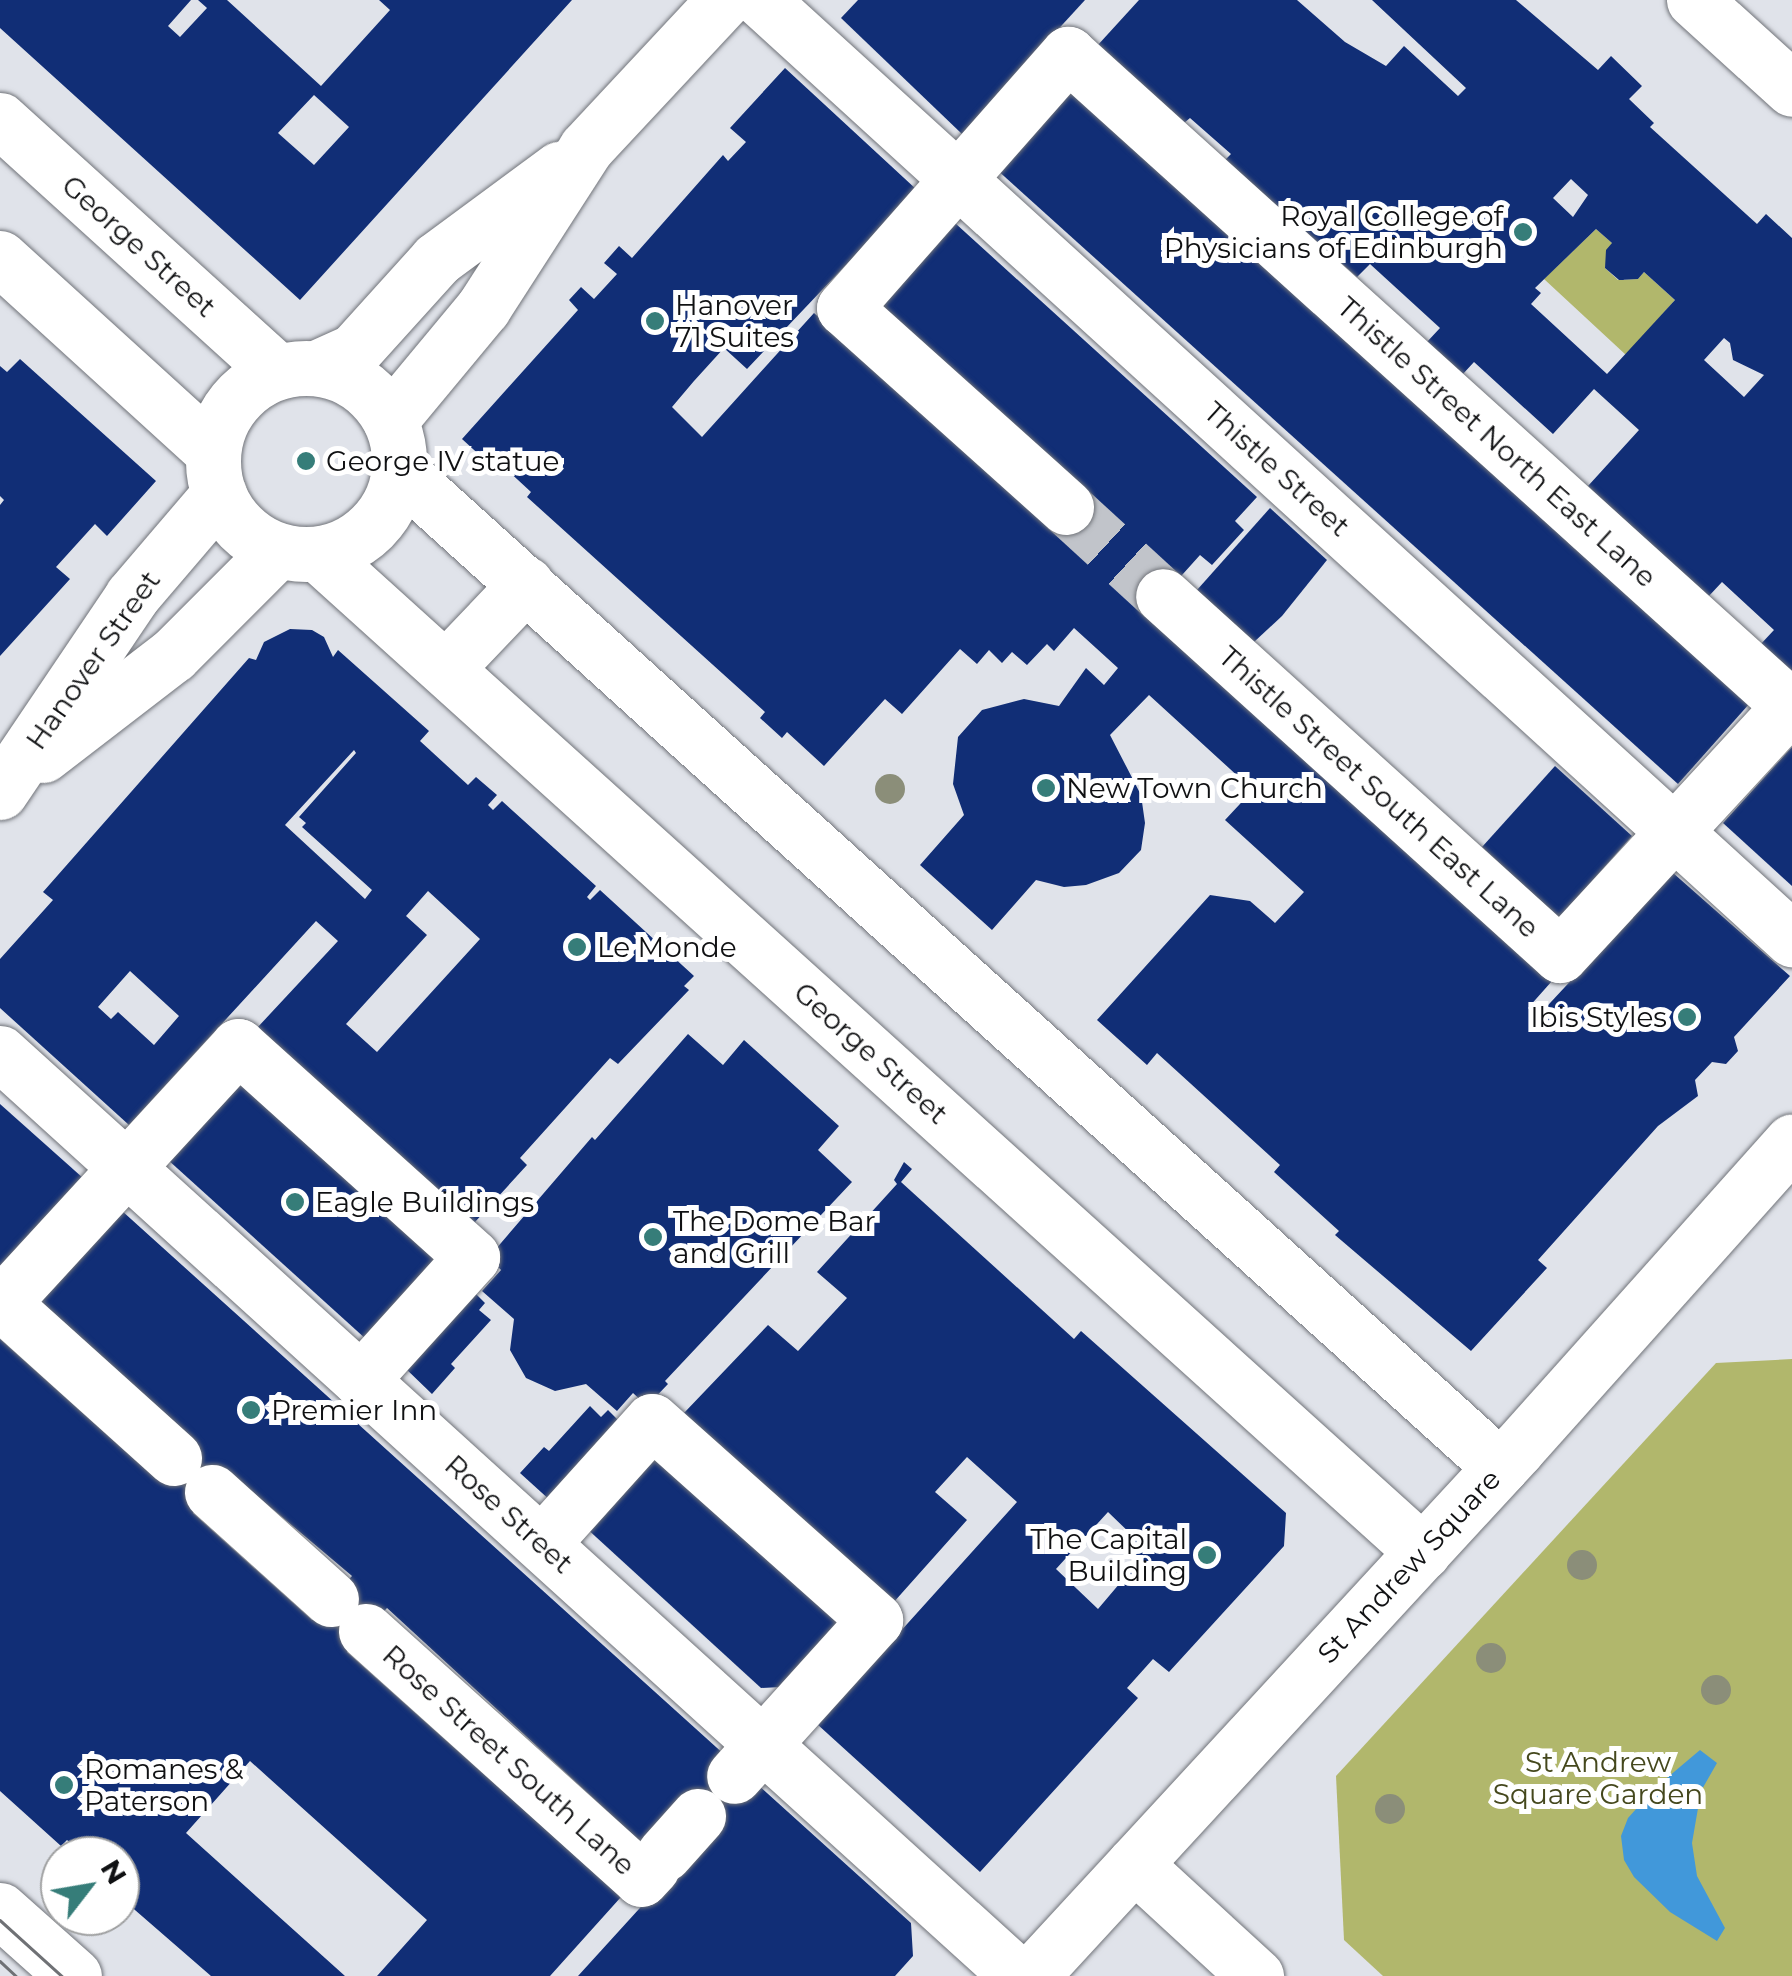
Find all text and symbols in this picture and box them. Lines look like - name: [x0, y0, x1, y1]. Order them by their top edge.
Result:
- street label: George Street: [55, 168, 223, 324]
- place label: Royal College of Physicians of Edinburgh: [1164, 199, 1503, 265]
- marker: Royal College of Physicians of Edinburgh: [1512, 221, 1534, 243]
- place label: Hanover 71 Suites: [675, 288, 794, 354]
- street label: Thistle Street North East Lane: [1331, 290, 1663, 594]
- marker: Hanover 71 Suites: [644, 310, 666, 332]
- street label: Thistle Street: [1197, 395, 1357, 543]
- place label: George IV statue: [326, 444, 559, 478]
- marker: George IV statue: [295, 450, 317, 472]
- street label: Hanover Street: [19, 564, 167, 756]
- street label: Thistle Street South East Lane: [1212, 639, 1546, 945]
- place label: New Town Church: [1066, 771, 1323, 805]
- marker: New Town Church: [1035, 777, 1057, 799]
- place label: Le Monde: [597, 930, 737, 964]
- marker: Le Monde: [566, 936, 588, 958]
- street label: George Street: [787, 975, 955, 1131]
- place label: Ibis Styles: [1530, 1000, 1667, 1034]
- marker: Ibis Styles: [1676, 1006, 1698, 1028]
- place label: Eagle Buildings: [315, 1185, 534, 1219]
- marker: Eagle Buildings: [284, 1191, 306, 1213]
- place label: The Dome Bar and Grill: [673, 1204, 876, 1270]
- marker: The Dome Bar and Grill: [642, 1226, 664, 1248]
- place label: Premier Inn: [271, 1393, 437, 1427]
- marker: Premier Inn: [240, 1399, 262, 1421]
- street label: Rose Street: [438, 1448, 580, 1580]
- street label: St Andrew Square: [1311, 1462, 1507, 1670]
- place label: The Capital Building: [1030, 1522, 1187, 1588]
- marker: The Capital Building: [1196, 1544, 1218, 1566]
- street label: Rose Street South Lane: [376, 1638, 642, 1882]
- park label: St Andrew Square Garden: [1493, 1745, 1703, 1811]
- place label: Romanes & Paterson: [84, 1752, 244, 1818]
- marker: Romanes & Paterson: [53, 1774, 75, 1796]
- north arrow: [40, 1836, 140, 1936]
- text: N: [94, 1853, 134, 1890]

